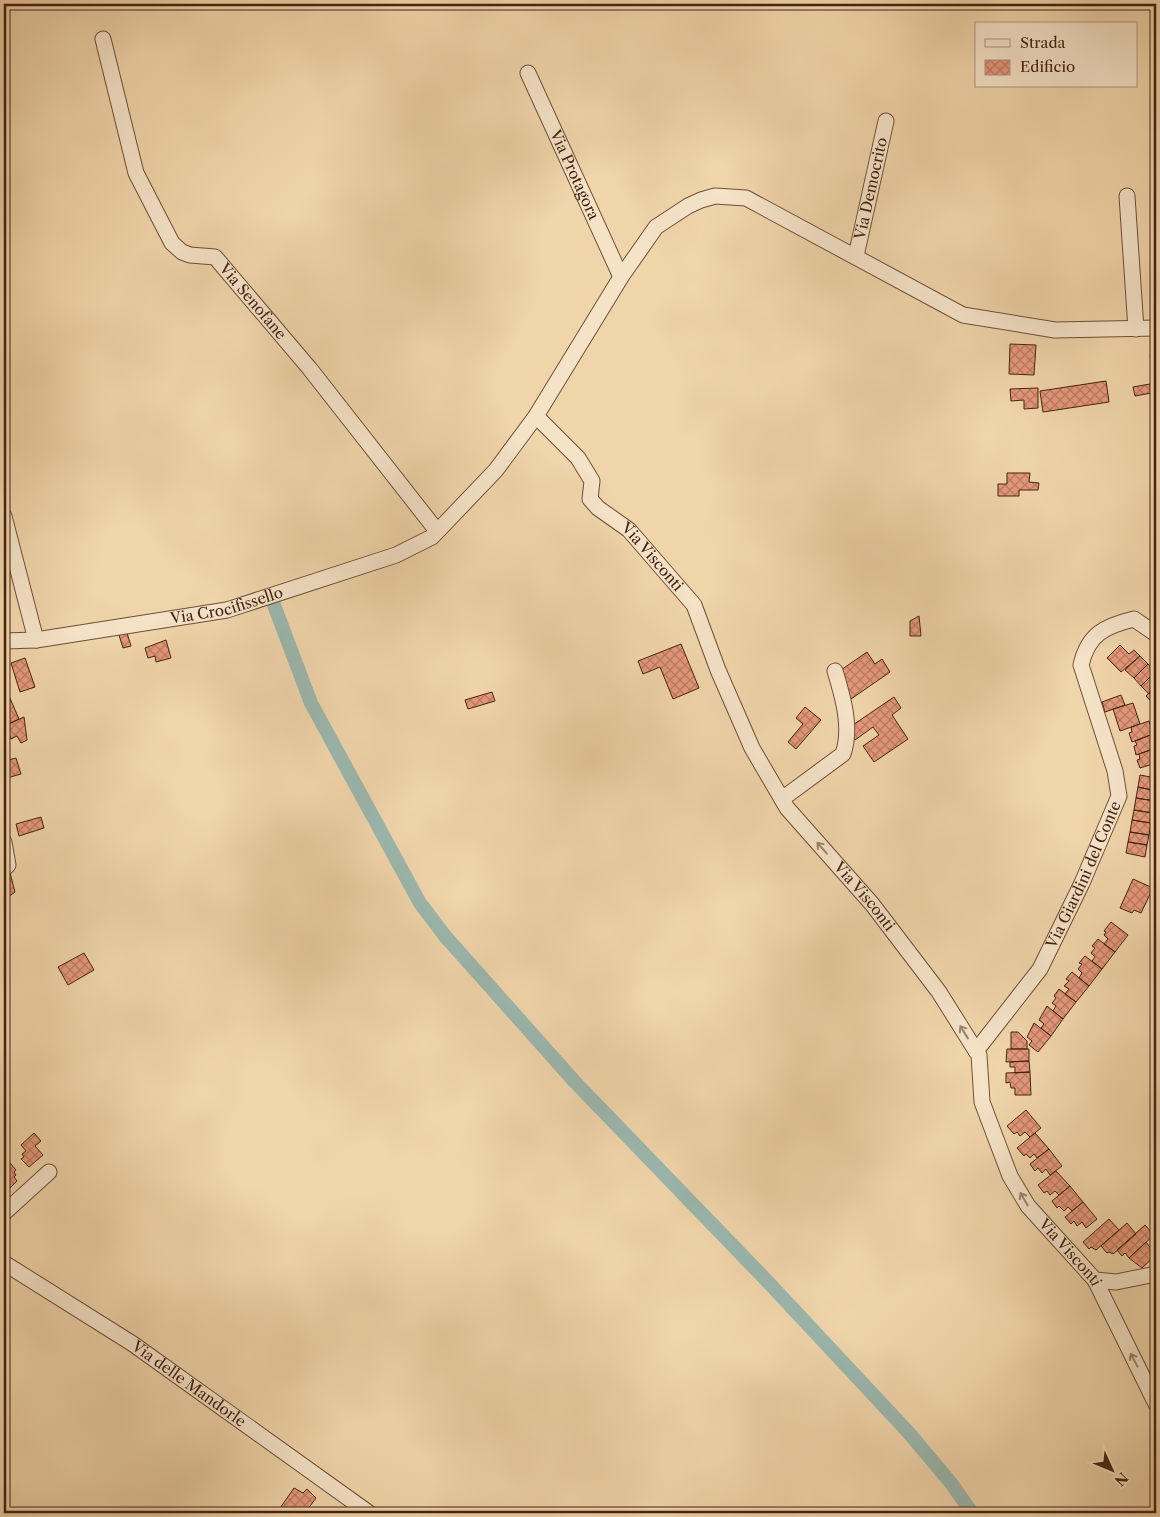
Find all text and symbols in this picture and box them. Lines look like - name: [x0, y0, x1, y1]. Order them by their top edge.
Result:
- legend: [975, 22, 1138, 88]
- text: Strada: [1020, 33, 1066, 52]
- text: Edificio: [1020, 57, 1075, 76]
- street label: Via Protagora: [546, 126, 604, 223]
- street label: Via Democrito: [850, 136, 891, 242]
- street label: Via Senofane: [215, 258, 291, 343]
- street label: Via Visconti: [617, 517, 688, 595]
- street label: Via Crocifissello: [168, 582, 285, 628]
- street label: Via Giardini del Conte: [1041, 798, 1125, 952]
- one-way arrow: [817, 841, 828, 854]
- street label: Via Visconti: [829, 857, 899, 935]
- one-way arrow: [959, 1025, 969, 1039]
- one-way arrow: [1018, 1192, 1028, 1206]
- street label: Via Visconti: [1034, 1214, 1107, 1289]
- street label: Via delle Mandorle: [128, 1336, 250, 1431]
- one-way arrow: [1129, 1353, 1138, 1368]
- north arrow: [1088, 1444, 1138, 1494]
- text: N: [1111, 1468, 1132, 1490]

